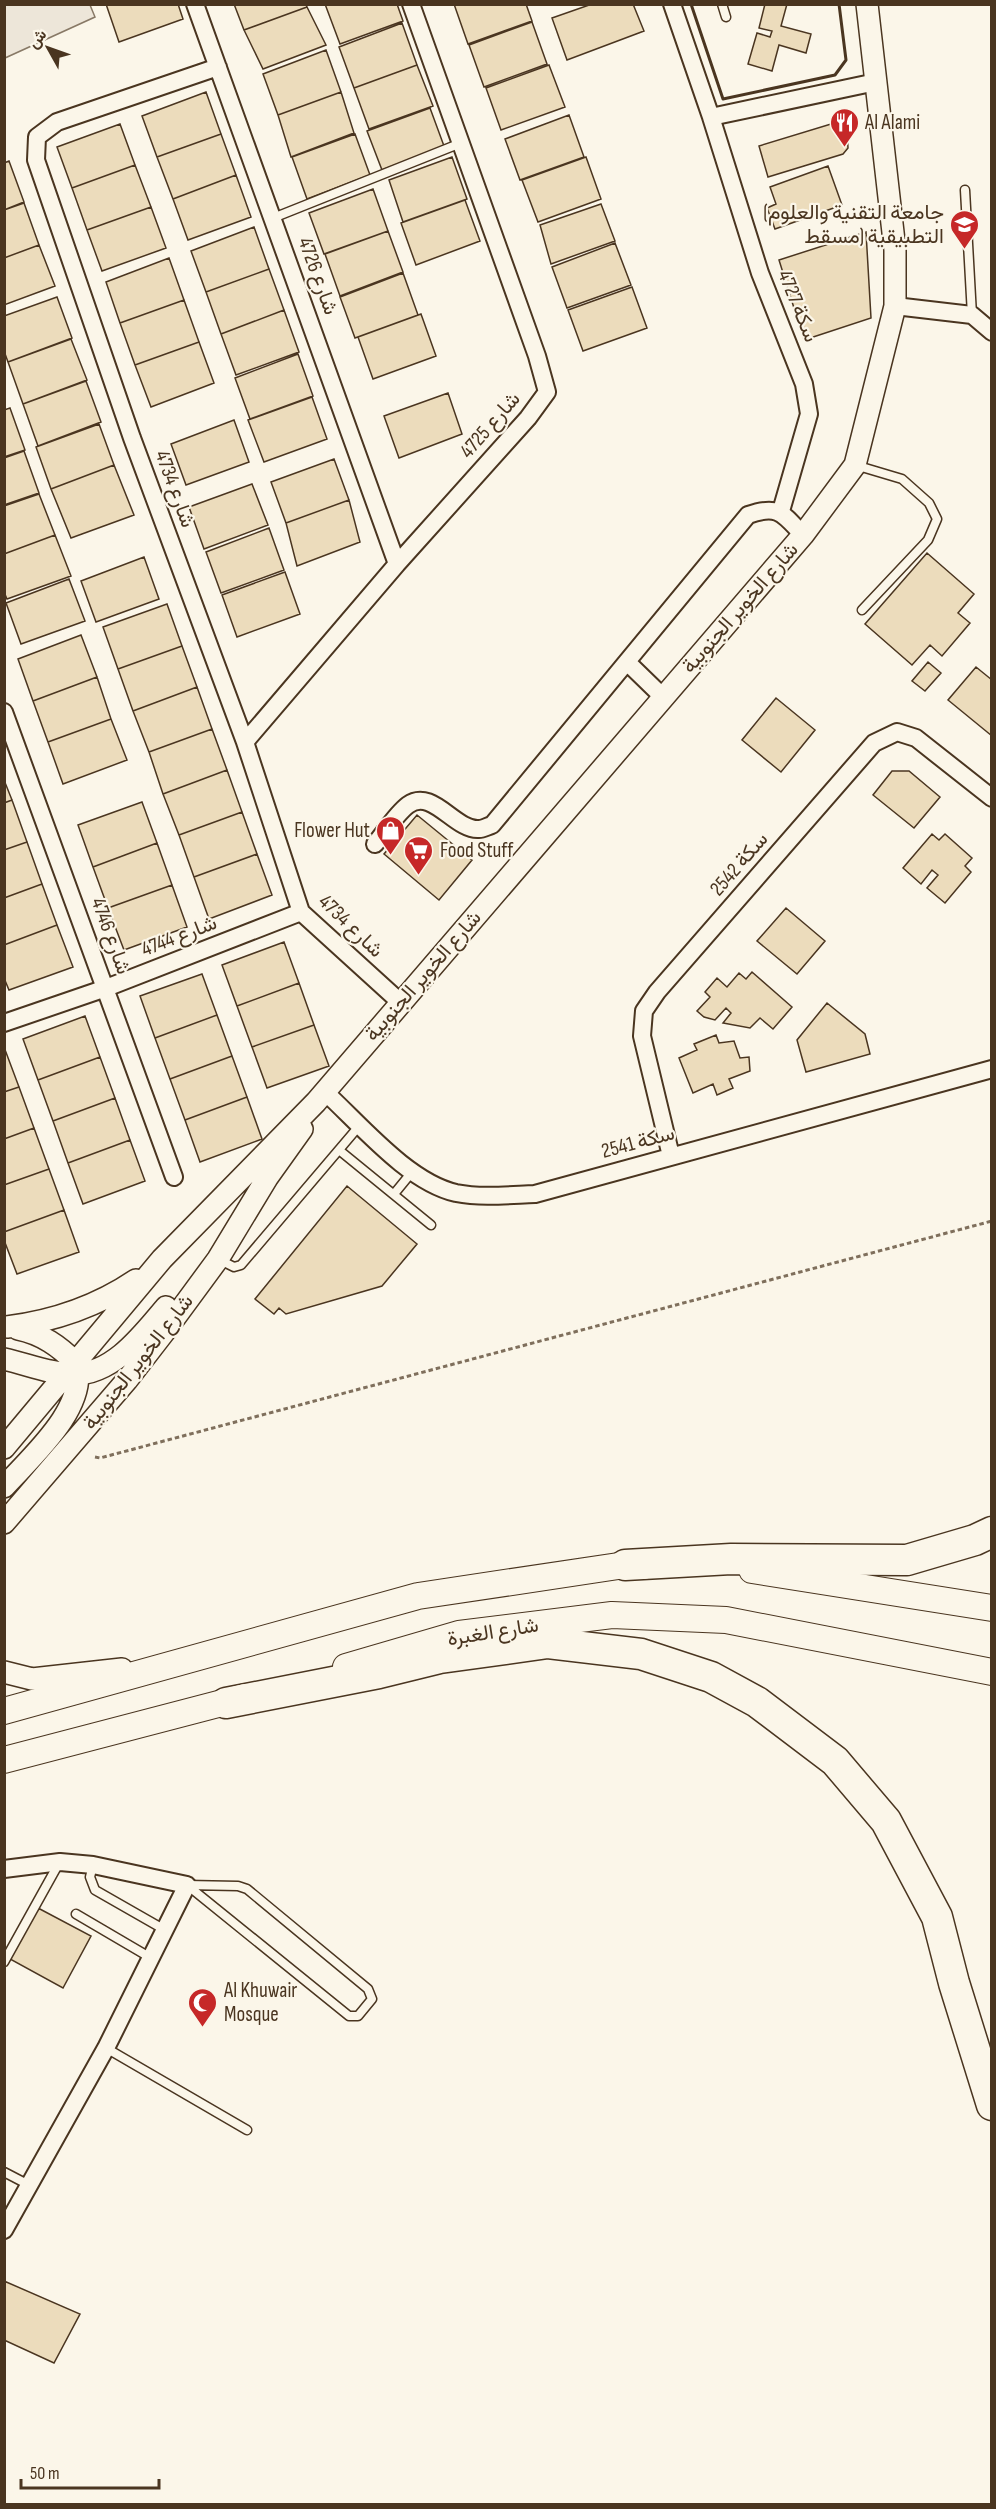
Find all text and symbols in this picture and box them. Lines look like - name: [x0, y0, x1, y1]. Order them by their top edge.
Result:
- north arrow: [18, 18, 78, 78]
- text: ش: [24, 26, 51, 53]
- restaurant icon: Al Alami: [828, 106, 860, 148]
- place label: Al Alami: [864, 110, 920, 135]
- place label: (جامعة التقنية والعلوم التطبيقية (مسقط: [763, 200, 944, 249]
- school or university icon: (جامعة التقنية والعلوم التطبيقية (مسقط: [949, 208, 981, 250]
- street label: 4726 شارع: [292, 234, 344, 318]
- street label: سكة 4727: [772, 266, 824, 346]
- street label: 4725 شارع: [454, 387, 526, 464]
- street label: 4734 شارع: [149, 447, 200, 531]
- street label: شارع الخوير الجنوبية: [676, 537, 804, 679]
- shop icon: Flower Hut: [375, 814, 407, 856]
- place label: Flower Hut: [294, 818, 370, 843]
- street label: سكة 2542: [705, 827, 773, 901]
- supermarket icon: Food Stuff: [403, 834, 435, 876]
- place label: Food Stuff: [440, 838, 514, 863]
- street label: 4734 شارع: [313, 889, 389, 964]
- street label: 4746 شارع: [85, 894, 136, 978]
- street label: شارع الخوير الجنوبية: [359, 905, 487, 1047]
- street label: 4744 شارع: [138, 910, 221, 963]
- street label: سكة 2541: [599, 1120, 677, 1164]
- street label: شارع الخوير الجنوبية: [77, 1289, 199, 1435]
- street label: شارع الغبرة: [446, 1612, 541, 1653]
- place label: Al Khuwair Mosque: [223, 1978, 297, 2027]
- mosque icon: Al Khuwair Mosque: [187, 1986, 219, 2028]
- scale bar: [21, 2452, 159, 2490]
- text: 50 m: [30, 2463, 60, 2484]

